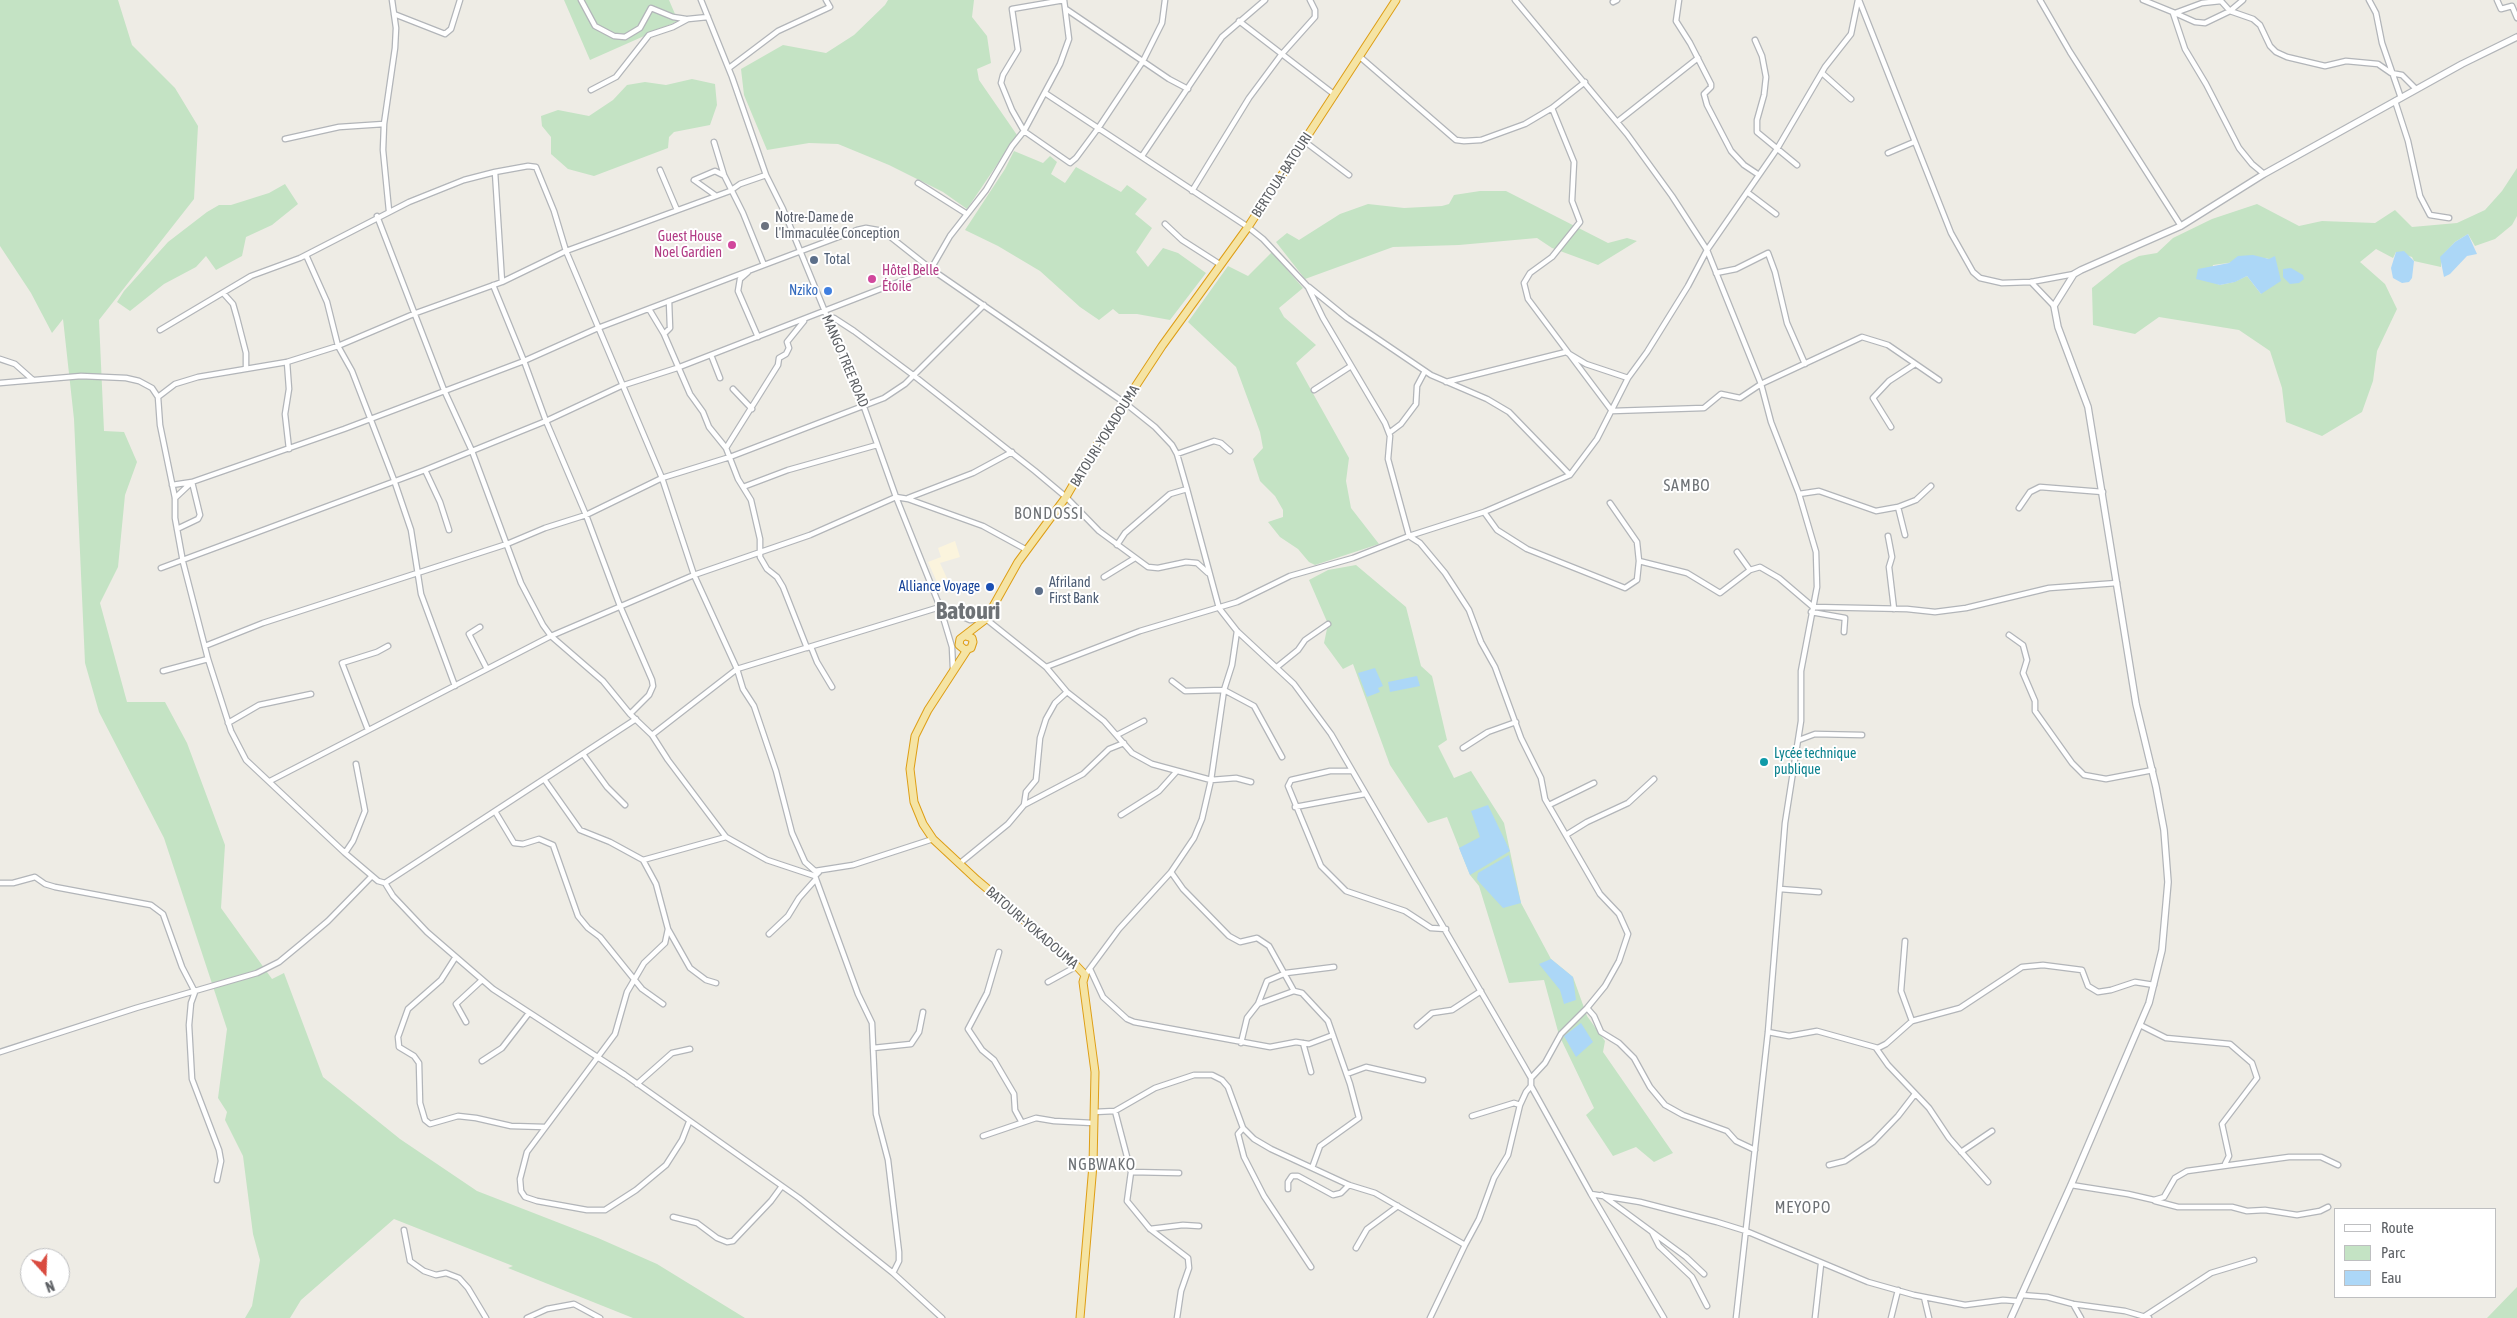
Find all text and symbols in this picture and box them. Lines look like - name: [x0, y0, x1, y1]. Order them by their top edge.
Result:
- street label: BERTOUA-BATOURI: [1248, 129, 1316, 221]
- place label: Notre-Dame de l'Immaculée Conception: [775, 210, 900, 242]
- marker: Notre-Dame de l'Immaculée Conception: [759, 220, 771, 232]
- place label: Guest House Noel Gardien: [654, 229, 722, 262]
- marker: Guest House Noel Gardien: [726, 239, 738, 251]
- place label: Total: [824, 252, 850, 268]
- marker: Total: [808, 254, 820, 266]
- place label: Hôtel Belle Étoile: [882, 263, 939, 296]
- marker: Hôtel Belle Étoile: [866, 273, 878, 285]
- place label: Nziko: [789, 283, 818, 299]
- marker: Nziko: [822, 285, 834, 297]
- street label: MANGO TREE ROAD: [818, 312, 872, 410]
- street label: BATOURI-YOKADOUMA: [1067, 382, 1143, 490]
- district label: SAMBO: [1663, 476, 1711, 496]
- district label: BONDOSSI: [1013, 504, 1085, 524]
- place label: Afriland First Bank: [1049, 575, 1099, 608]
- place label: Alliance Voyage: [899, 579, 980, 595]
- marker: Alliance Voyage: [984, 581, 996, 593]
- marker: Afriland First Bank: [1033, 585, 1045, 597]
- district label: Batouri: [936, 597, 1000, 625]
- place label: Lycée technique publique: [1774, 746, 1856, 779]
- marker: Lycée technique publique: [1758, 756, 1770, 768]
- street label: BATOURI-YOKADOUMA: [982, 883, 1082, 973]
- district label: NGBWAKO: [1067, 1155, 1137, 1175]
- district label: MEYOPO: [1774, 1198, 1832, 1218]
- legend: [2334, 1208, 2497, 1298]
- text: Route: [2381, 1219, 2414, 1236]
- text: Parc: [2381, 1244, 2405, 1261]
- north arrow: [20, 1248, 70, 1298]
- text: Eau: [2381, 1269, 2402, 1286]
- text: N: [43, 1277, 56, 1295]

